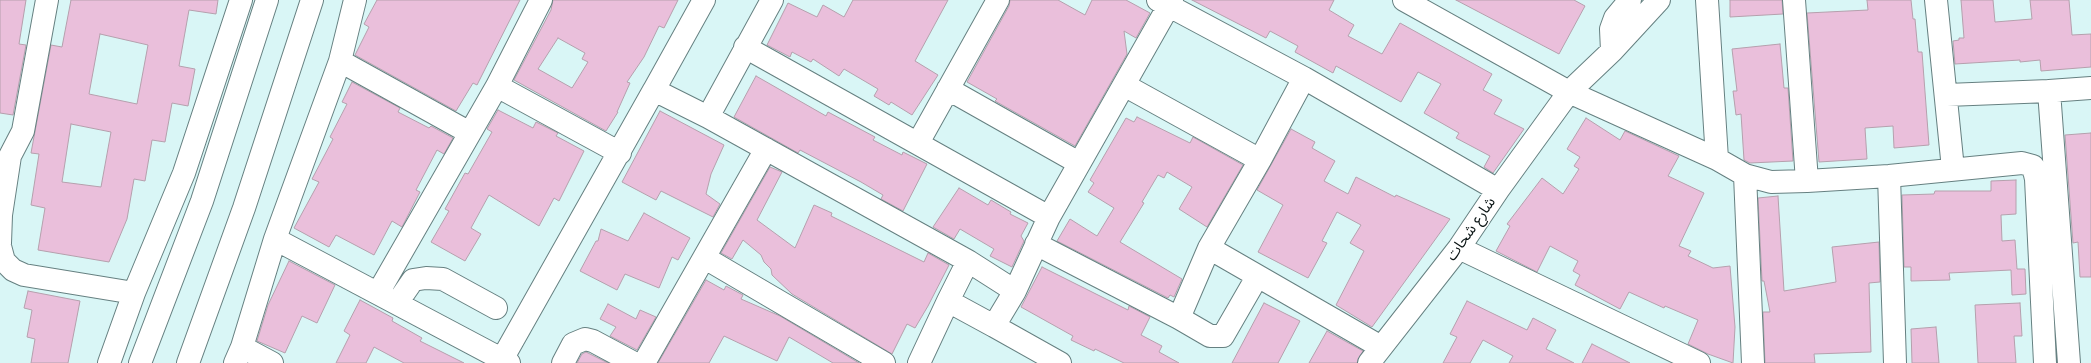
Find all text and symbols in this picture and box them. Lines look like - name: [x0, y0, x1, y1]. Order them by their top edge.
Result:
- street label: شارع شحات: [1442, 194, 1500, 264]

